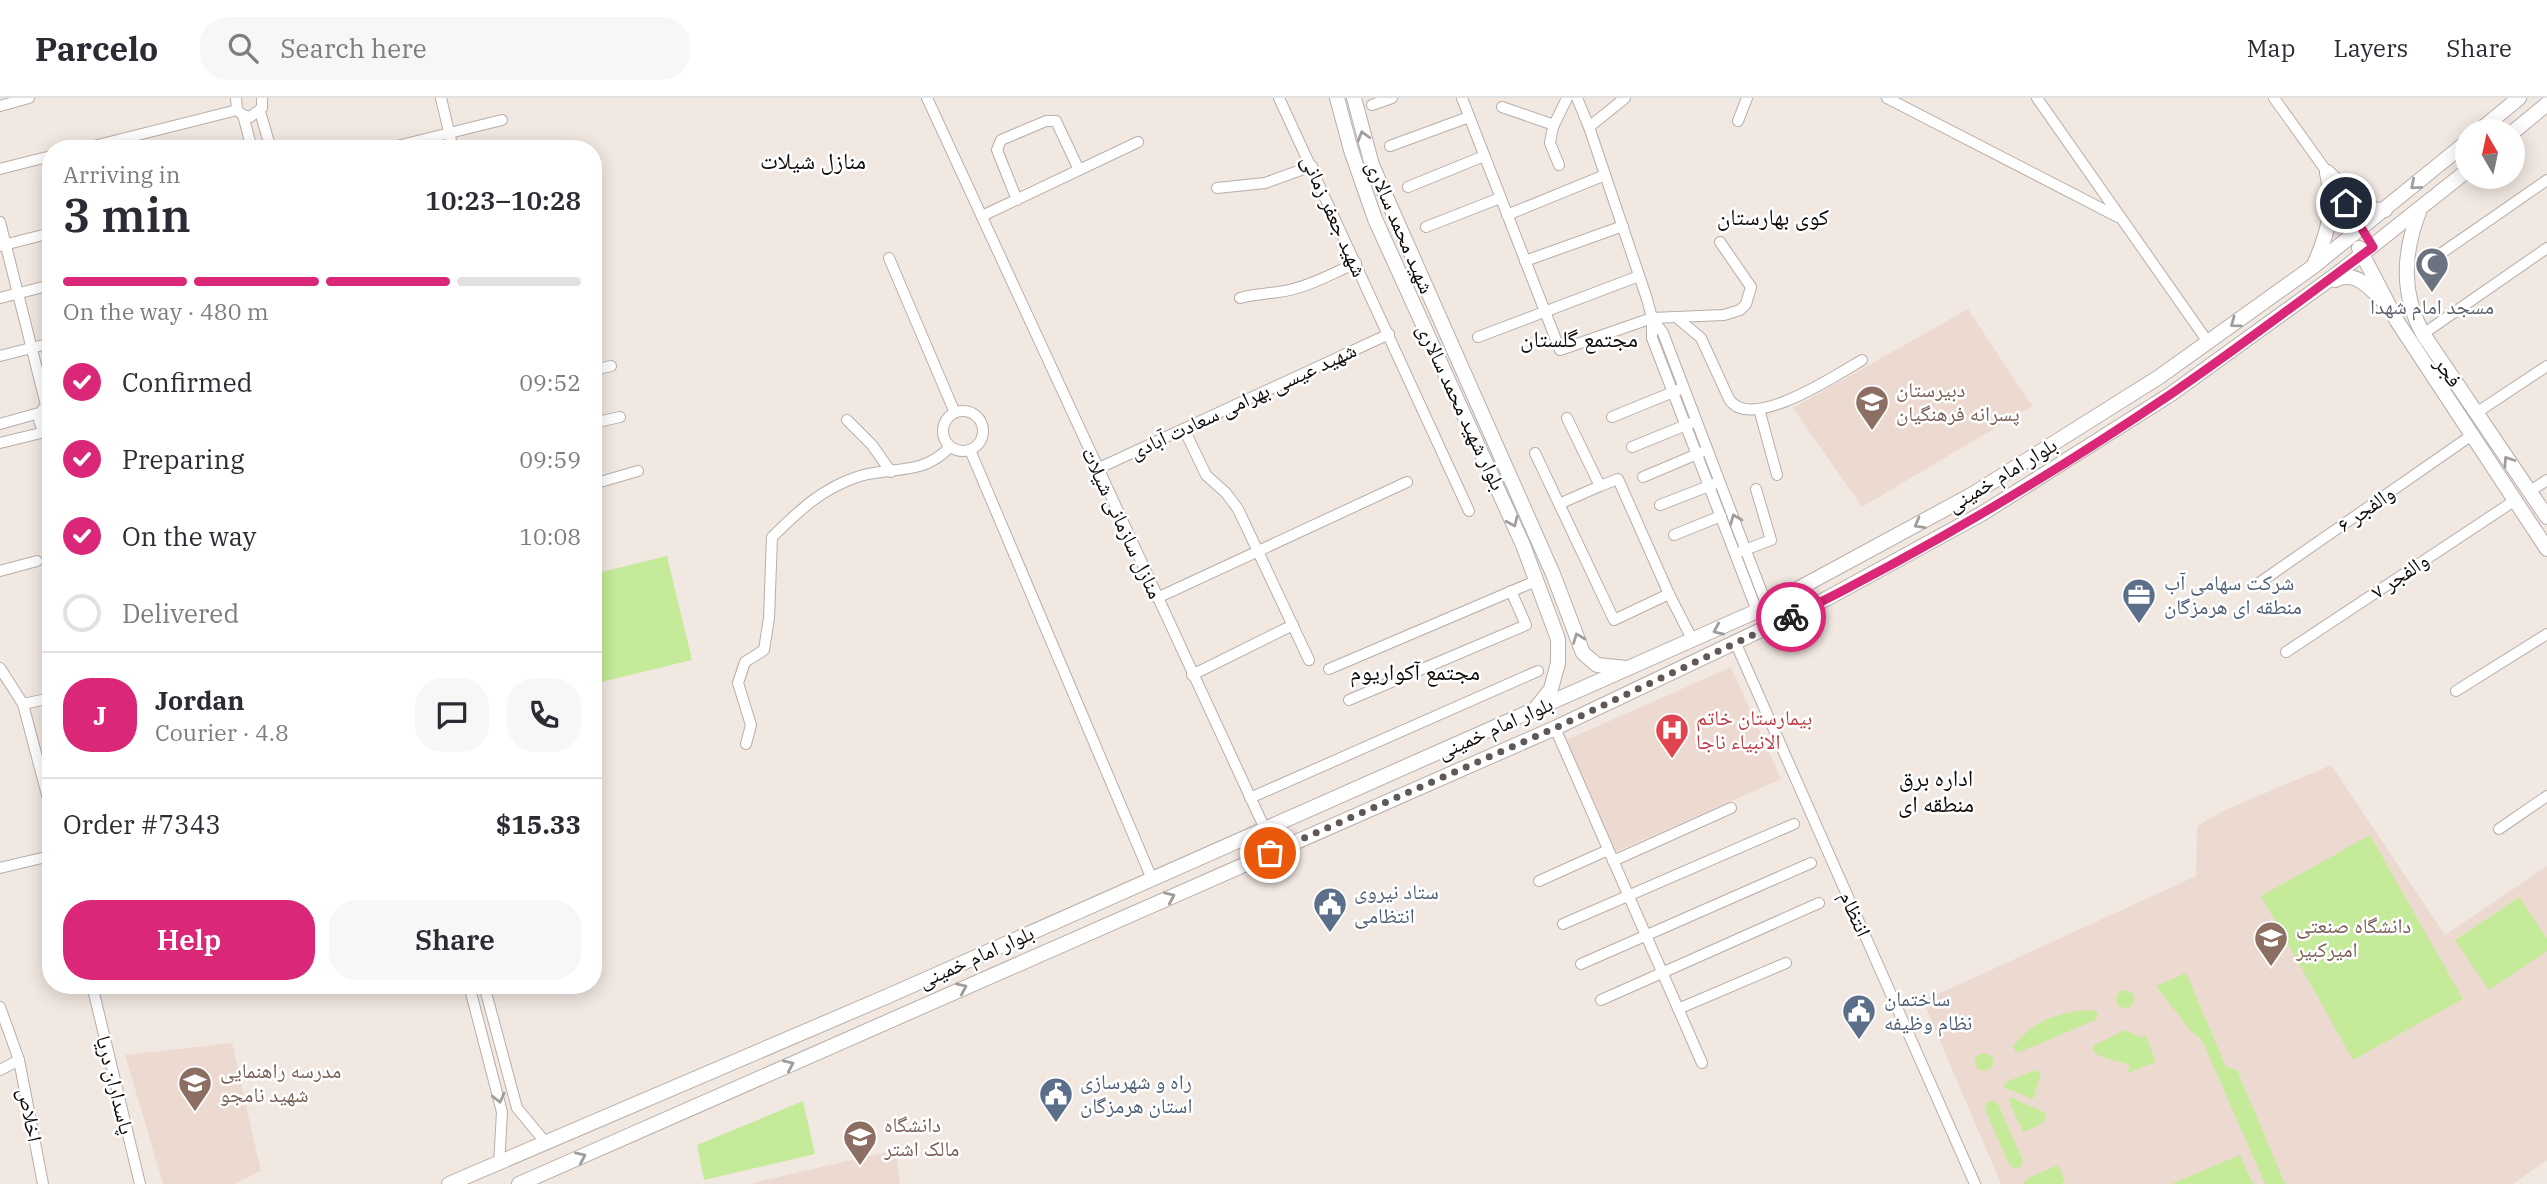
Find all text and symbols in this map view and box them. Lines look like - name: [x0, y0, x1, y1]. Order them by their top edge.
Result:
- search box: [200, 17, 690, 80]
- text: Parcelo: [35, 27, 158, 70]
- icon: search: [224, 29, 262, 67]
- text: Search here: [280, 31, 427, 65]
- text: Map: [2247, 32, 2295, 64]
- text: Layers: [2333, 32, 2408, 64]
- text: Share: [2446, 32, 2512, 64]
- north arrow: [2455, 119, 2525, 189]
- map controls: [2455, 119, 2525, 189]
- one-way arrow: [1357, 131, 1371, 143]
- district label: منازل شیلات: [760, 145, 866, 175]
- street label: شهید جعفر زمانی: [1295, 150, 1374, 281]
- street label: شهید محمد سالاری: [1360, 156, 1442, 298]
- text: Arriving in: [63, 159, 180, 189]
- pin: [2316, 173, 2376, 233]
- one-way arrow: [2411, 177, 2424, 189]
- text: 10:23–10:28: [425, 183, 581, 217]
- icon: home: [2327, 184, 2365, 222]
- text: 3 min: [63, 185, 191, 245]
- district label: کوی بهارستان: [1717, 201, 1830, 231]
- mosque icon: مسجد امام شهدا: [2413, 245, 2451, 294]
- place label: مسجد امام شهدا: [2370, 292, 2494, 321]
- text: On the way · 480 m: [63, 296, 269, 326]
- one-way arrow: [2230, 315, 2243, 327]
- street label: بلوار شهید محمد سالاری: [1411, 319, 1513, 495]
- district label: مجتمع گلستان: [1520, 323, 1638, 354]
- street label: شهید عیسی بهرامی سعادت آبادی: [1125, 335, 1360, 465]
- street label: فجر: [2428, 350, 2469, 392]
- icon: check: [63, 363, 101, 401]
- text: Confirmed: [122, 365, 253, 399]
- text: 09:52: [519, 367, 581, 397]
- place label: دبیرستان پسرانه فرهنگیان: [1896, 375, 2020, 427]
- school or university icon: دبیرستان پسرانه فرهنگیان: [1853, 383, 1891, 432]
- street label: بلوار امام خمینی: [1941, 430, 2062, 519]
- icon: check: [63, 440, 101, 478]
- text: Preparing: [122, 442, 244, 476]
- street label: منازل سازمانی شیلات: [1076, 442, 1170, 603]
- text: 09:59: [519, 444, 581, 474]
- one-way arrow: [2504, 456, 2517, 469]
- street label: والفجر ۶: [2331, 478, 2400, 538]
- one-way arrow: [1729, 513, 1743, 525]
- one-way arrow: [1505, 515, 1519, 528]
- one-way arrow: [1914, 516, 1926, 529]
- icon: check: [63, 517, 101, 555]
- text: On the way: [122, 519, 256, 553]
- text: 10:08: [519, 521, 581, 551]
- street label: والفجر ۷: [2365, 546, 2434, 605]
- place label: شرکت سهامی آب منطقه ای هرمزگان: [2164, 568, 2302, 620]
- office icon: شرکت سهامی آب منطقه ای هرمزگان: [2120, 576, 2158, 625]
- courier: [1756, 582, 1826, 652]
- text: Delivered: [122, 596, 239, 630]
- icon: bike: [1772, 598, 1810, 636]
- one-way arrow: [1713, 622, 1725, 636]
- one-way arrow: [1572, 633, 1586, 645]
- district label: مجتمع آکواریوم: [1350, 656, 1480, 688]
- button: chat: [415, 678, 489, 752]
- button: phone: [507, 678, 581, 752]
- text: Jordan: [155, 683, 245, 717]
- street label: بلوار امام خمینی: [1432, 689, 1557, 766]
- text: J: [93, 698, 107, 732]
- place label: بیمارستان خاتم الانبیاء ناجا: [1696, 703, 1812, 755]
- hospital icon: بیمارستان خاتم الانبیاء ناجا: [1653, 711, 1691, 760]
- text: Courier · 4.8: [155, 717, 289, 747]
- district label: اداره برق منطقه ای: [1898, 762, 1974, 818]
- text: Order #7343: [63, 807, 221, 841]
- text: $15.33: [496, 807, 581, 841]
- pin: [1240, 823, 1300, 883]
- icon: bag: [1251, 834, 1289, 872]
- place label: ستاد نیروی انتظامی: [1354, 877, 1439, 929]
- public building icon: ستاد نیروی انتظامی: [1311, 885, 1349, 934]
- street label: انتظام: [1833, 886, 1878, 941]
- one-way arrow: [1163, 891, 1175, 905]
- button: Help: [63, 900, 315, 980]
- button: Share: [329, 900, 581, 980]
- place label: دانشگاه صنعتی امیرکبیر: [2295, 911, 2411, 963]
- street label: بلوار امام خمینی: [913, 918, 1038, 995]
- school or university icon: دانشگاه صنعتی امیرکبیر: [2252, 919, 2290, 968]
- one-way arrow: [954, 982, 967, 996]
- place label: ساختمان نظام وظیفه: [1884, 984, 1972, 1037]
- public building icon: ساختمان نظام وظیفه: [1840, 992, 1878, 1041]
- street label: پاسداران دریا: [90, 1032, 142, 1137]
- place label: مدرسه راهنمایی شهید نامجو: [220, 1056, 341, 1108]
- one-way arrow: [782, 1059, 795, 1073]
- school or university icon: مدرسه راهنمایی شهید نامجو: [176, 1064, 214, 1113]
- place label: راه و شهرسازی استان هرمزگان: [1080, 1067, 1192, 1119]
- public building icon: راه و شهرسازی استان هرمزگان: [1037, 1075, 1075, 1124]
- street label: اخلاص: [12, 1086, 50, 1144]
- one-way arrow: [491, 1092, 505, 1104]
- place label: دانشگاه مالک اشتر: [883, 1110, 959, 1162]
- school or university icon: دانشگاه مالک اشتر: [841, 1118, 879, 1167]
- one-way arrow: [574, 1151, 586, 1165]

